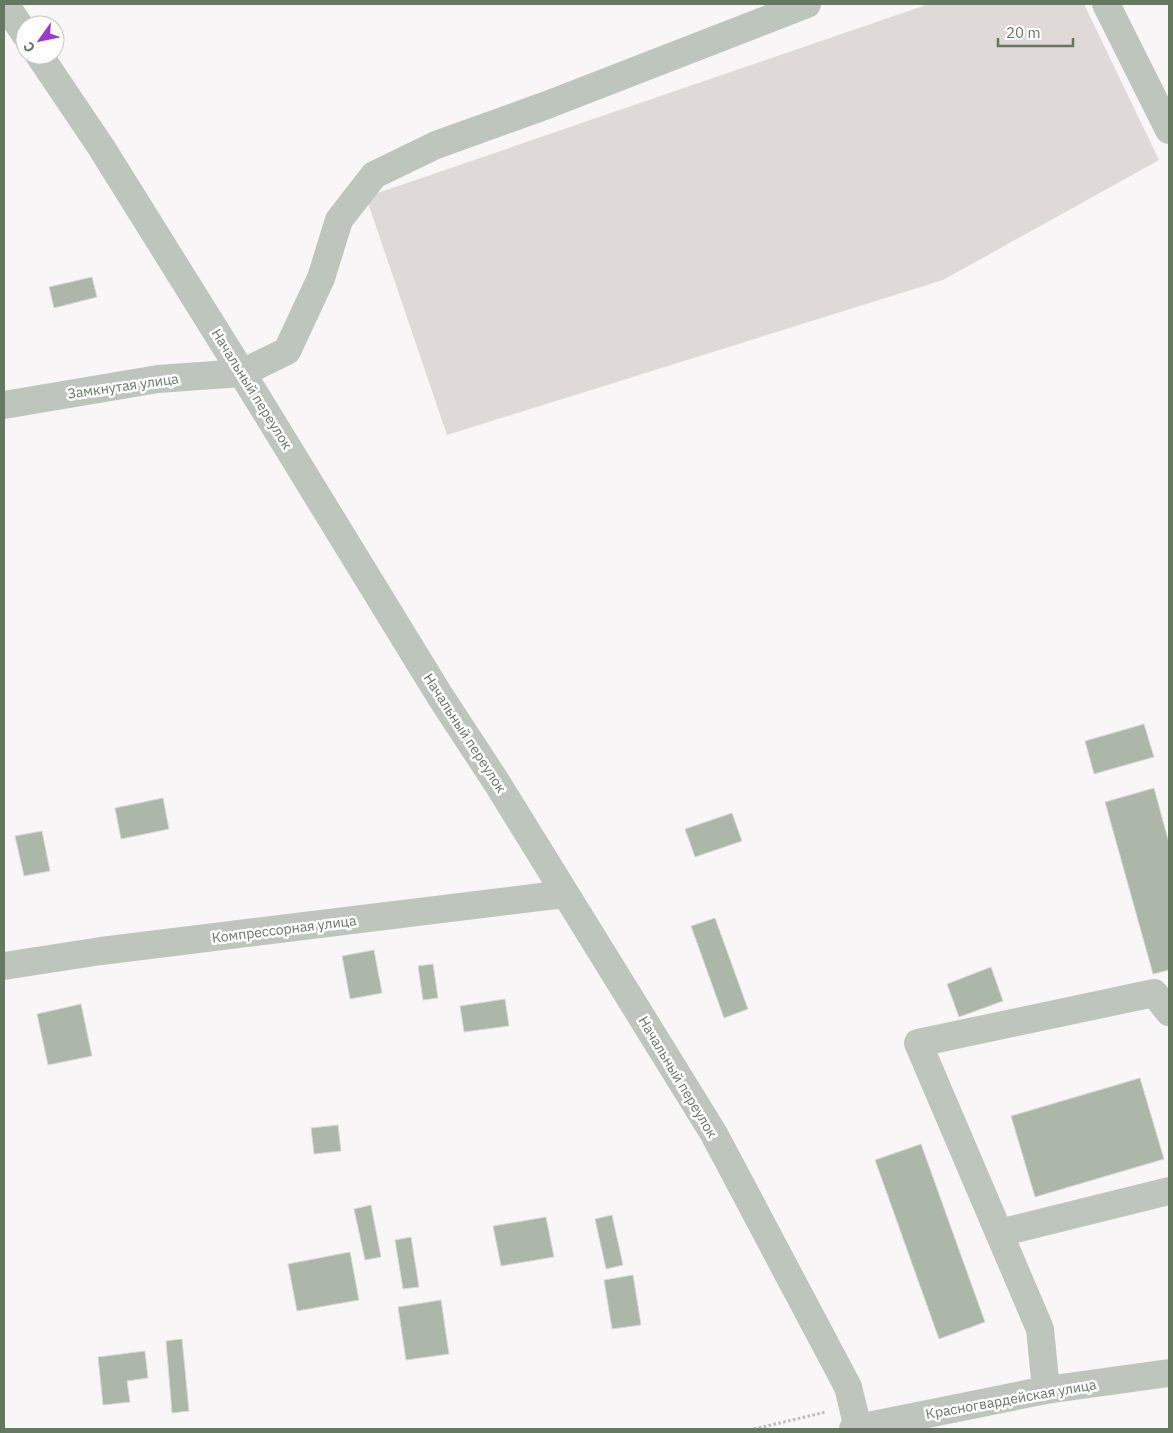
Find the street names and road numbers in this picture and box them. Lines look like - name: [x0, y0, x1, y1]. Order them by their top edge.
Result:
- street label: Начальный переулок: [208, 325, 297, 453]
- street label: Замкнутая улица: [66, 369, 180, 403]
- street label: Начальный переулок: [420, 670, 511, 796]
- street label: Компрессорная улица: [211, 911, 358, 947]
- street label: Начальный переулок: [634, 1013, 722, 1142]
- street label: Красногвардейская улица: [924, 1375, 1098, 1423]

